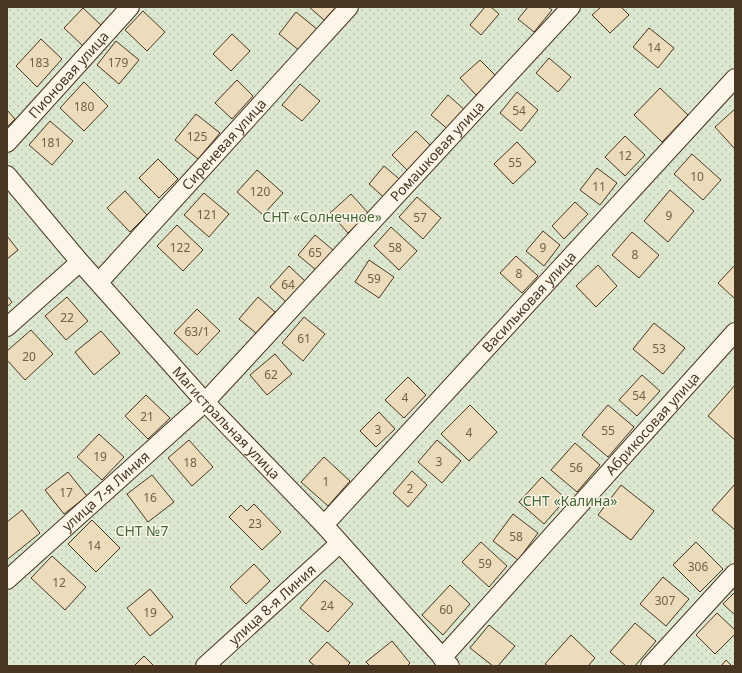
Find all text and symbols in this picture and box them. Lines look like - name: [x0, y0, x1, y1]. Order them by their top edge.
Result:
- street label: Пионовая улица: [24, 27, 113, 122]
- house number: 14: [647, 39, 661, 56]
- house number: 183: [29, 54, 49, 71]
- house number: 179: [108, 54, 128, 71]
- street label: Сиреневая улица: [177, 94, 270, 194]
- street label: Ромашковая улица: [386, 97, 488, 205]
- house number: 180: [74, 98, 94, 115]
- house number: 54: [512, 102, 526, 119]
- house number: 125: [187, 128, 207, 145]
- house number: 181: [41, 134, 61, 151]
- house number: 12: [618, 147, 632, 164]
- house number: 55: [508, 154, 522, 171]
- house number: 10: [690, 168, 704, 185]
- house number: 11: [592, 178, 606, 195]
- house number: 120: [250, 183, 270, 200]
- house number: 121: [197, 206, 217, 223]
- park label: СНТ «Солнечное»: [262, 207, 382, 226]
- house number: 9: [666, 207, 673, 224]
- house number: 57: [413, 209, 427, 226]
- house number: 122: [170, 239, 190, 256]
- house number: 58: [388, 239, 402, 256]
- house number: 9: [540, 239, 547, 256]
- house number: 65: [308, 244, 322, 261]
- house number: 8: [632, 246, 639, 263]
- street label: Васильковая улица: [477, 247, 580, 356]
- house number: 8: [516, 265, 523, 282]
- house number: 59: [367, 270, 381, 287]
- house number: 64: [281, 276, 295, 293]
- house number: 22: [60, 309, 74, 326]
- house number: 63/1: [184, 323, 210, 340]
- house number: 61: [297, 330, 311, 347]
- house number: 53: [652, 340, 666, 357]
- house number: 20: [22, 348, 36, 365]
- street label: Магистральная улица: [169, 362, 285, 483]
- house number: 62: [264, 366, 278, 383]
- street label: Абрикосовая улица: [601, 368, 703, 479]
- house number: 54: [632, 387, 646, 404]
- house number: 4: [402, 389, 409, 406]
- house number: 21: [140, 408, 154, 425]
- house number: 3: [375, 421, 382, 438]
- house number: 55: [601, 422, 615, 439]
- house number: 4: [466, 424, 473, 441]
- street label: улица 7-я Линия: [58, 446, 153, 535]
- house number: 19: [93, 448, 107, 465]
- house number: 3: [436, 453, 443, 470]
- house number: 18: [183, 454, 197, 471]
- house number: 56: [569, 459, 583, 476]
- house number: 1: [323, 473, 329, 490]
- house number: 2: [407, 480, 414, 497]
- house number: 17: [59, 484, 73, 501]
- house number: 16: [143, 489, 157, 506]
- park label: СНТ «Калина»: [523, 491, 617, 510]
- house number: 23: [248, 515, 262, 532]
- park label: СНТ №7: [115, 521, 169, 540]
- house number: 58: [509, 528, 523, 545]
- house number: 14: [87, 537, 101, 554]
- house number: 59: [478, 555, 492, 572]
- house number: 306: [688, 558, 708, 575]
- street label: улица 8-я Линия: [224, 560, 320, 649]
- house number: 12: [52, 574, 66, 591]
- house number: 307: [655, 592, 675, 609]
- house number: 24: [320, 597, 334, 614]
- house number: 60: [439, 601, 453, 618]
- house number: 19: [143, 604, 157, 621]

